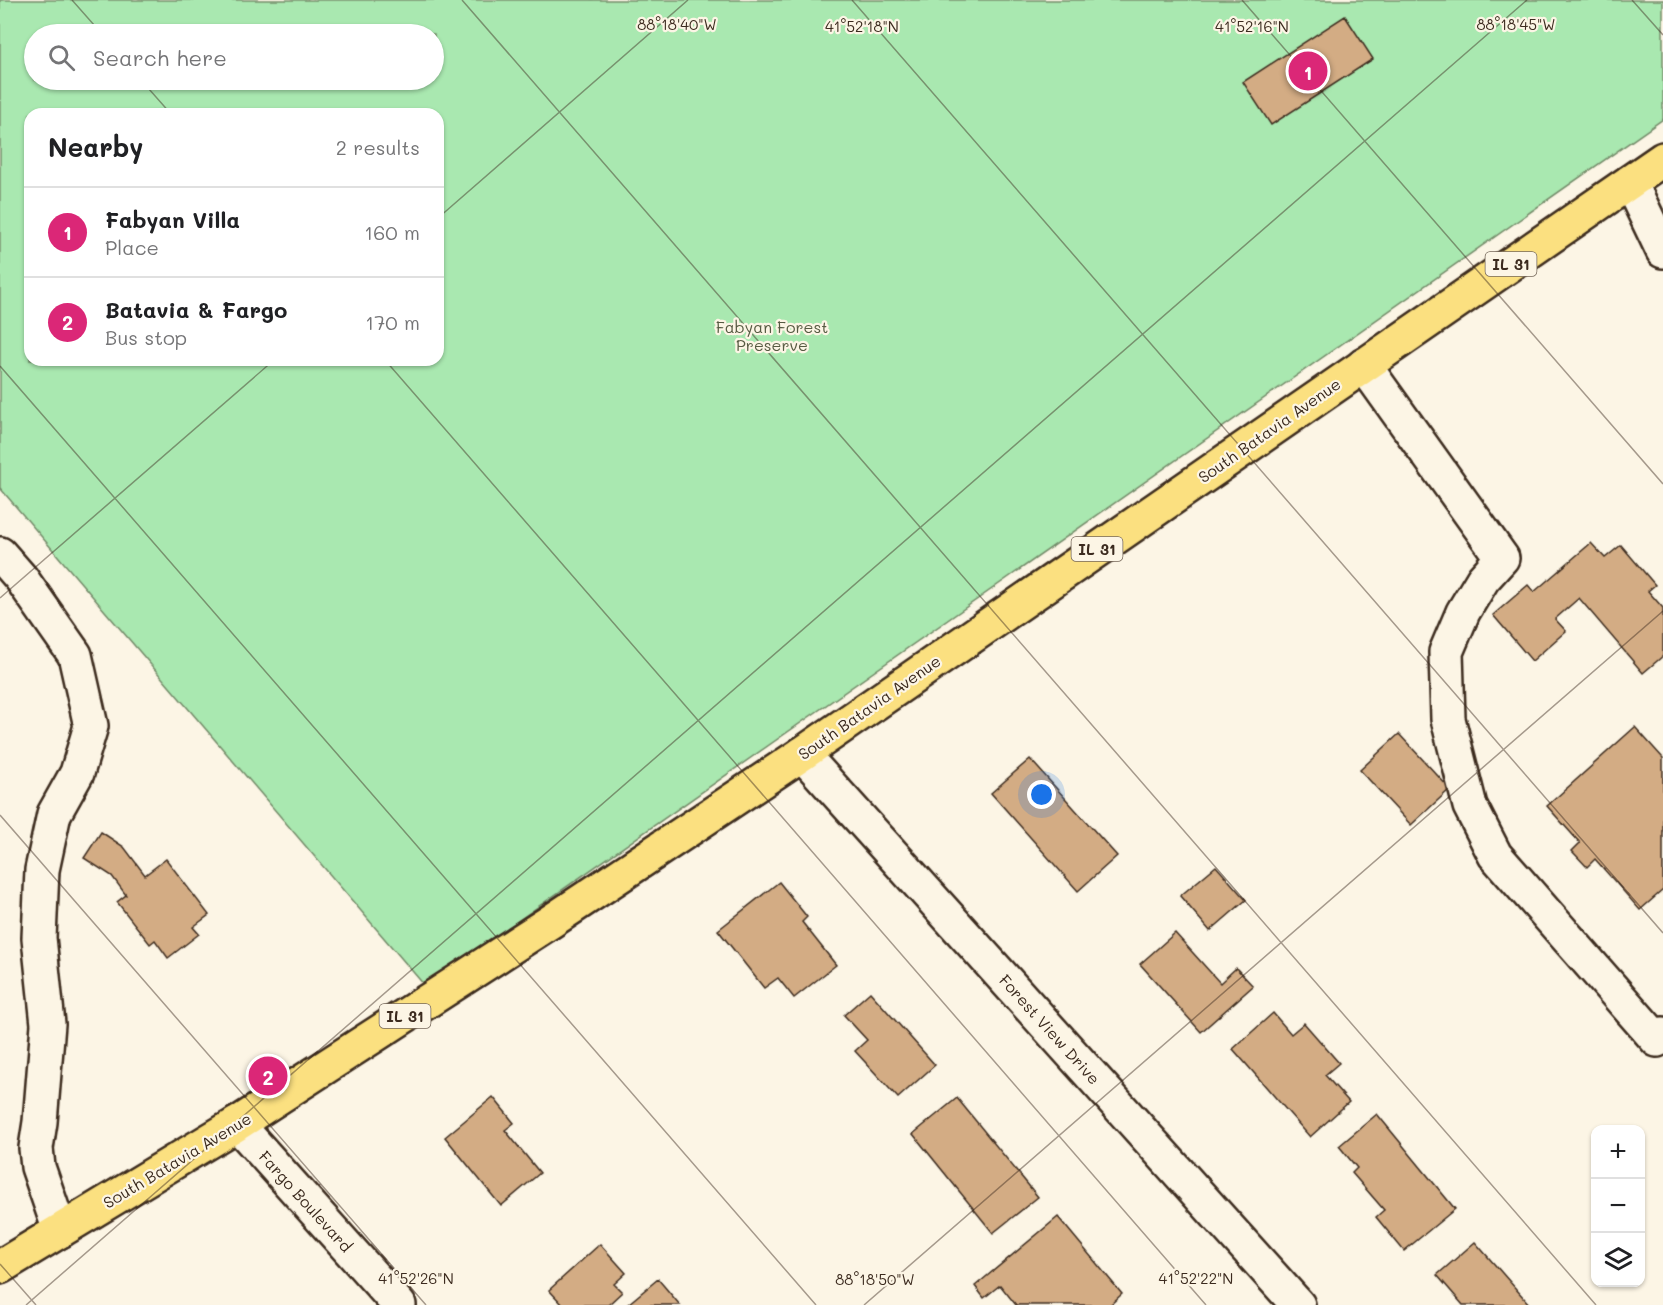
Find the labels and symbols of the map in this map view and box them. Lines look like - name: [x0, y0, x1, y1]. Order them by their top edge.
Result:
- text: 88°18'40"W: [637, 14, 717, 34]
- text: 88°18'45"W: [1476, 14, 1556, 34]
- text: 41°52'18"N: [825, 16, 899, 36]
- text: 41°52'16"N: [1215, 16, 1289, 36]
- pin: 1: [1288, 48, 1328, 94]
- road number: IL 31: [1486, 252, 1537, 276]
- park label: Fabyan Forest Preserve: [716, 316, 828, 355]
- street label: South Batavia Avenue: [1194, 373, 1344, 487]
- road number: IL 31: [1072, 537, 1122, 561]
- street label: South Batavia Avenue: [794, 650, 944, 764]
- your location: [1027, 780, 1056, 809]
- street label: Forest View Drive: [995, 970, 1105, 1088]
- road number: IL 31: [380, 1004, 430, 1028]
- pin: 2: [248, 1054, 288, 1098]
- street label: South Batavia Avenue: [99, 1107, 255, 1213]
- street label: Fargo Boulevard: [255, 1146, 357, 1256]
- text: 41°52'26"N: [378, 1268, 454, 1288]
- text: 41°52'22"N: [1159, 1268, 1233, 1288]
- text: 88°18'50"W: [835, 1269, 915, 1289]

